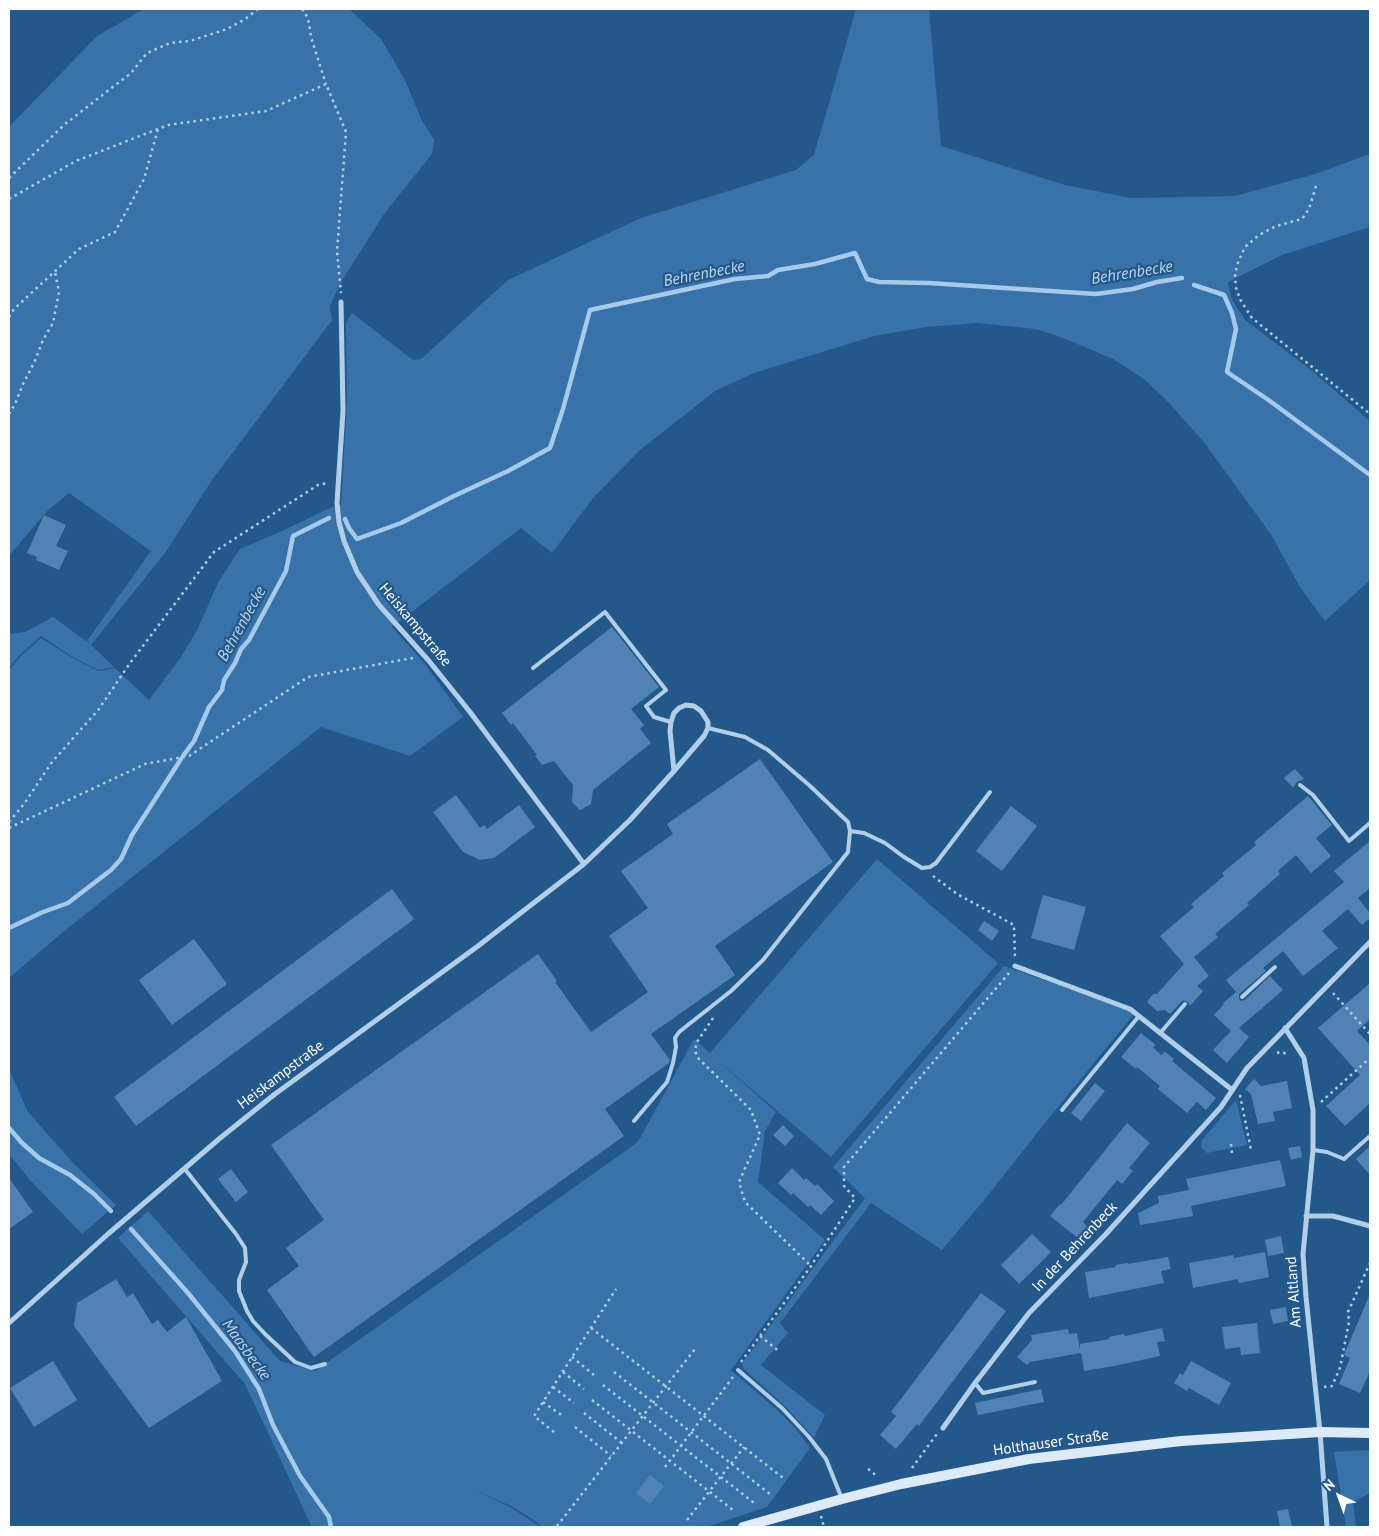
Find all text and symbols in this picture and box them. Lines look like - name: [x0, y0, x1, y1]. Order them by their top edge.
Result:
- water label: Behrenbecke: [662, 257, 746, 291]
- water label: Behrenbecke: [1090, 257, 1174, 289]
- street label: Heiskampstraße: [375, 580, 455, 670]
- water label: Behrenbecke: [214, 583, 270, 665]
- street label: Heiskampstraße: [234, 1037, 328, 1113]
- street label: In der Behrenbeck: [1029, 1198, 1121, 1296]
- street label: Am Altland: [1283, 1256, 1305, 1328]
- water label: Maasbecke: [217, 1316, 275, 1384]
- street label: Holthauser Straße: [992, 1426, 1110, 1460]
- north arrow: [1314, 1471, 1364, 1521]
- text: N: [1320, 1475, 1338, 1495]

